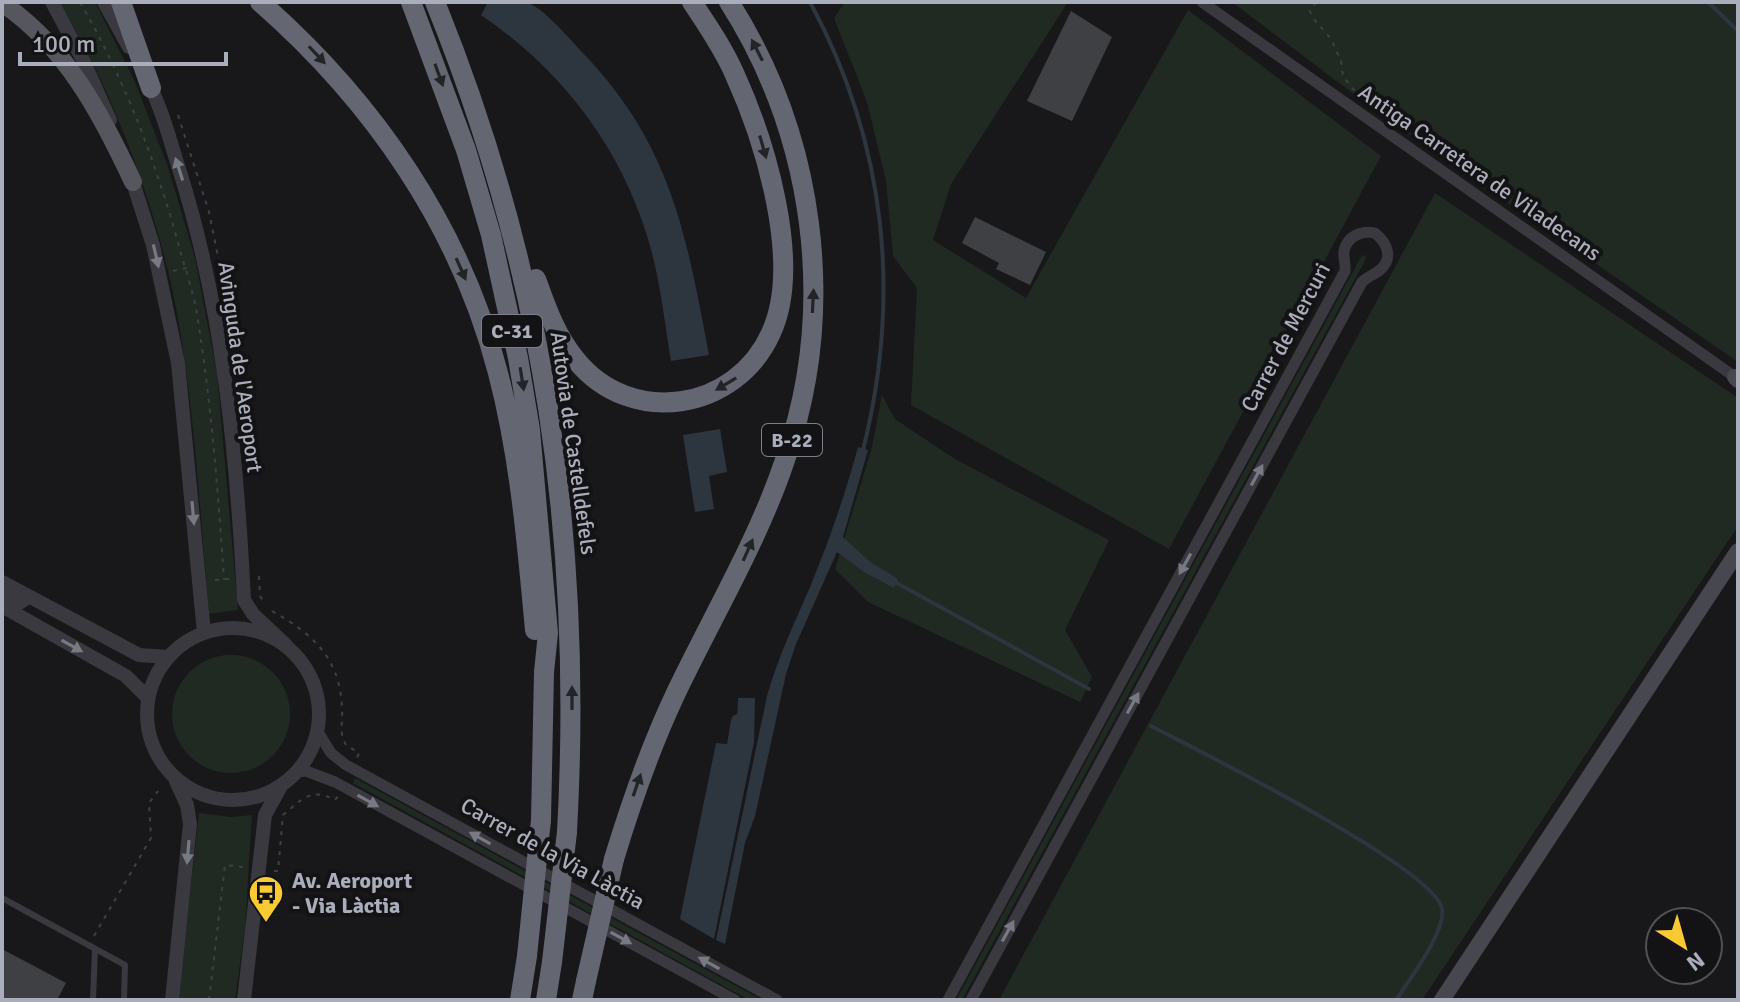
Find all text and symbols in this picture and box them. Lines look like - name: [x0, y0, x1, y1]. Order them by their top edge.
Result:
- scale bar: [20, 16, 226, 66]
- text: 100 m: [32, 29, 95, 59]
- one-way arrow: [750, 38, 763, 61]
- one-way arrow: [308, 45, 326, 64]
- one-way arrow: [434, 63, 446, 87]
- street label: Antiga Carretera de Viladecans: [1353, 78, 1606, 267]
- one-way arrow: [757, 134, 769, 159]
- one-way arrow: [172, 156, 185, 180]
- one-way arrow: [150, 244, 162, 269]
- one-way arrow: [455, 258, 468, 281]
- street label: Carrer de Mercuri: [1235, 258, 1336, 416]
- street label: Avinguda de l'Aeroport: [212, 260, 269, 475]
- one-way arrow: [807, 288, 820, 313]
- road number: C-31: [482, 315, 542, 347]
- street label: Autovia de Castelldefels: [544, 330, 603, 556]
- one-way arrow: [516, 367, 528, 392]
- one-way arrow: [715, 377, 737, 391]
- road number: B-22: [762, 424, 822, 456]
- one-way arrow: [1250, 464, 1264, 486]
- one-way arrow: [187, 501, 200, 526]
- one-way arrow: [742, 538, 755, 562]
- one-way arrow: [1179, 552, 1192, 575]
- one-way arrow: [61, 638, 83, 652]
- one-way arrow: [566, 685, 578, 710]
- one-way arrow: [1125, 692, 1139, 714]
- one-way arrow: [632, 773, 644, 797]
- street label: Carrer de la Via Làctia: [456, 792, 650, 915]
- one-way arrow: [357, 794, 380, 807]
- one-way arrow: [469, 832, 492, 845]
- one-way arrow: [181, 840, 194, 865]
- place label: Av. Aeroport - Via Làctia: [292, 867, 412, 919]
- bus stop icon: Av. Aeroport - Via Làctia: [247, 874, 285, 924]
- north arrow: [1644, 906, 1724, 986]
- one-way arrow: [1002, 920, 1015, 943]
- one-way arrow: [610, 932, 633, 945]
- text: N: [1681, 946, 1710, 977]
- one-way arrow: [697, 956, 720, 969]

